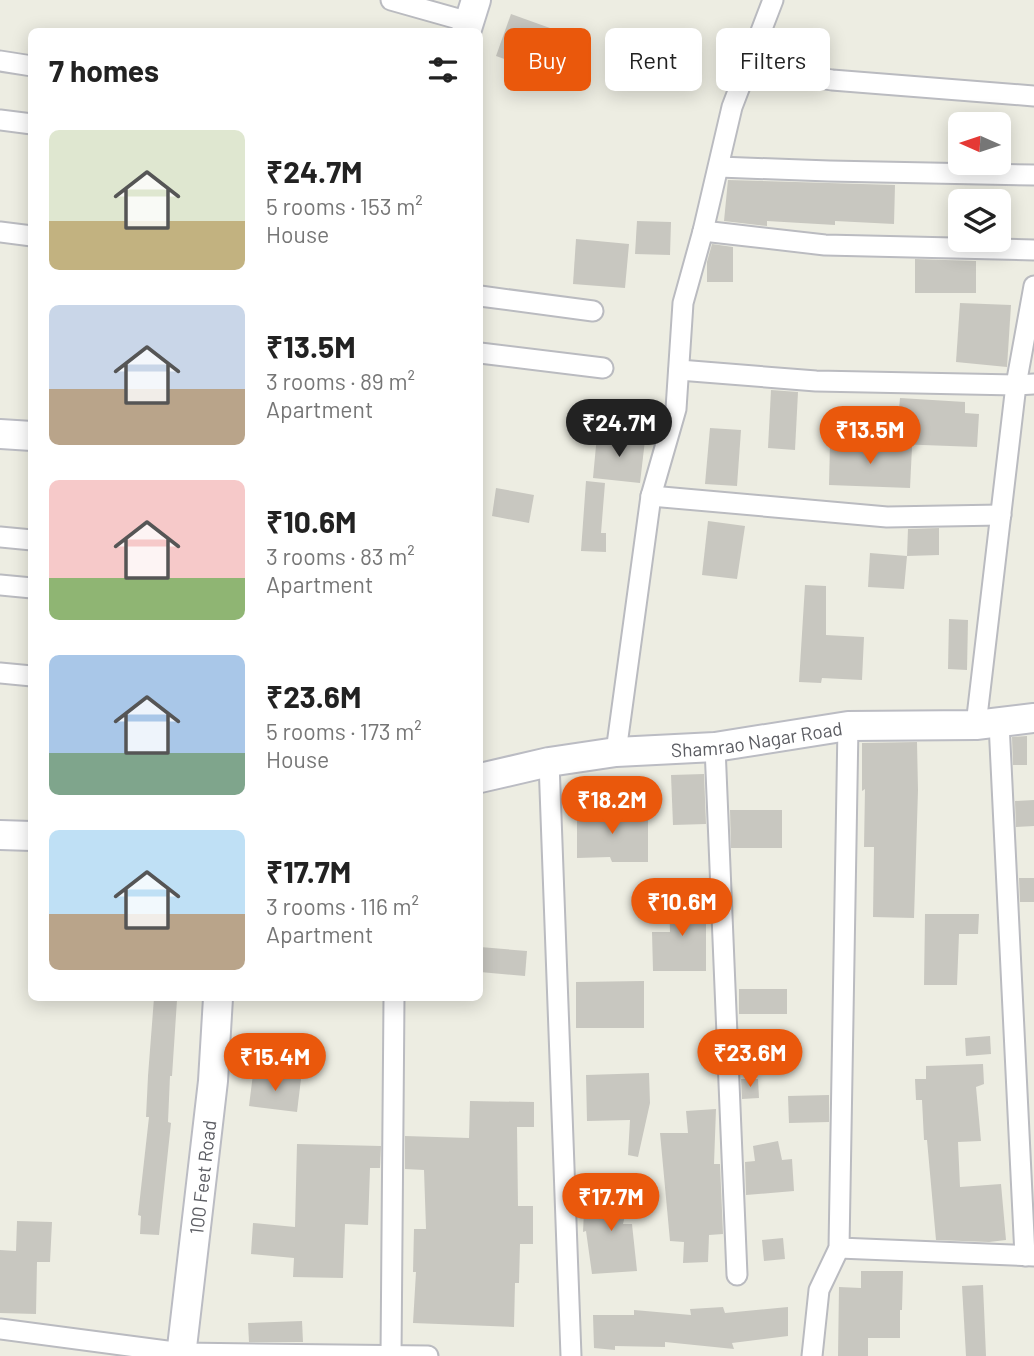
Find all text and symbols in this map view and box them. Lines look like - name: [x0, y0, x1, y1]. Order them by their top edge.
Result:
- chip: Buy: [504, 28, 591, 91]
- chip: Rent: [605, 28, 702, 91]
- chip: Filters: [716, 28, 830, 91]
- icon: filters: [424, 51, 462, 89]
- text: 7 homes: [49, 52, 159, 88]
- north arrow: [948, 112, 1012, 175]
- map controls: [948, 112, 1011, 252]
- text: ₹24.7M: [266, 153, 363, 189]
- icon: home: [105, 158, 189, 242]
- button: layers: [948, 189, 1011, 252]
- text: 5 rooms · 153 m²: [266, 192, 423, 220]
- text: House: [266, 220, 329, 248]
- text: ₹13.5M: [266, 328, 356, 364]
- icon: home: [105, 333, 189, 417]
- text: 3 rooms · 89 m²: [266, 367, 415, 395]
- text: Apartment: [266, 395, 373, 423]
- pin: ₹24.7M: [562, 400, 676, 459]
- pin: ₹13.5M: [813, 406, 927, 466]
- text: ₹24.7M: [582, 408, 656, 436]
- text: ₹13.5M: [836, 415, 904, 443]
- text: ₹10.6M: [266, 503, 357, 539]
- icon: home: [105, 508, 189, 592]
- text: 3 rooms · 83 m²: [266, 542, 415, 570]
- text: Apartment: [266, 570, 373, 598]
- text: ₹23.6M: [266, 678, 361, 714]
- icon: home: [105, 683, 189, 767]
- street label: Shamrao Nagar Road: [670, 716, 844, 761]
- text: 5 rooms · 173 m²: [266, 717, 422, 745]
- text: House: [266, 745, 329, 773]
- pin: ₹18.2M: [555, 776, 669, 836]
- text: ₹18.2M: [577, 785, 647, 813]
- text: ₹17.7M: [266, 853, 351, 889]
- icon: home: [105, 858, 189, 942]
- pin: ₹10.6M: [625, 878, 739, 938]
- text: ₹10.6M: [647, 887, 717, 915]
- text: 3 rooms · 116 m²: [266, 892, 419, 920]
- text: Apartment: [266, 920, 373, 948]
- pin: ₹23.6M: [693, 1030, 807, 1089]
- pin: ₹15.4M: [218, 1034, 332, 1093]
- text: ₹23.6M: [713, 1038, 787, 1066]
- text: ₹15.4M: [240, 1042, 310, 1070]
- street label: 100 Feet Road: [184, 1119, 220, 1236]
- pin: ₹17.7M: [554, 1174, 668, 1233]
- text: ₹17.7M: [578, 1182, 644, 1210]

